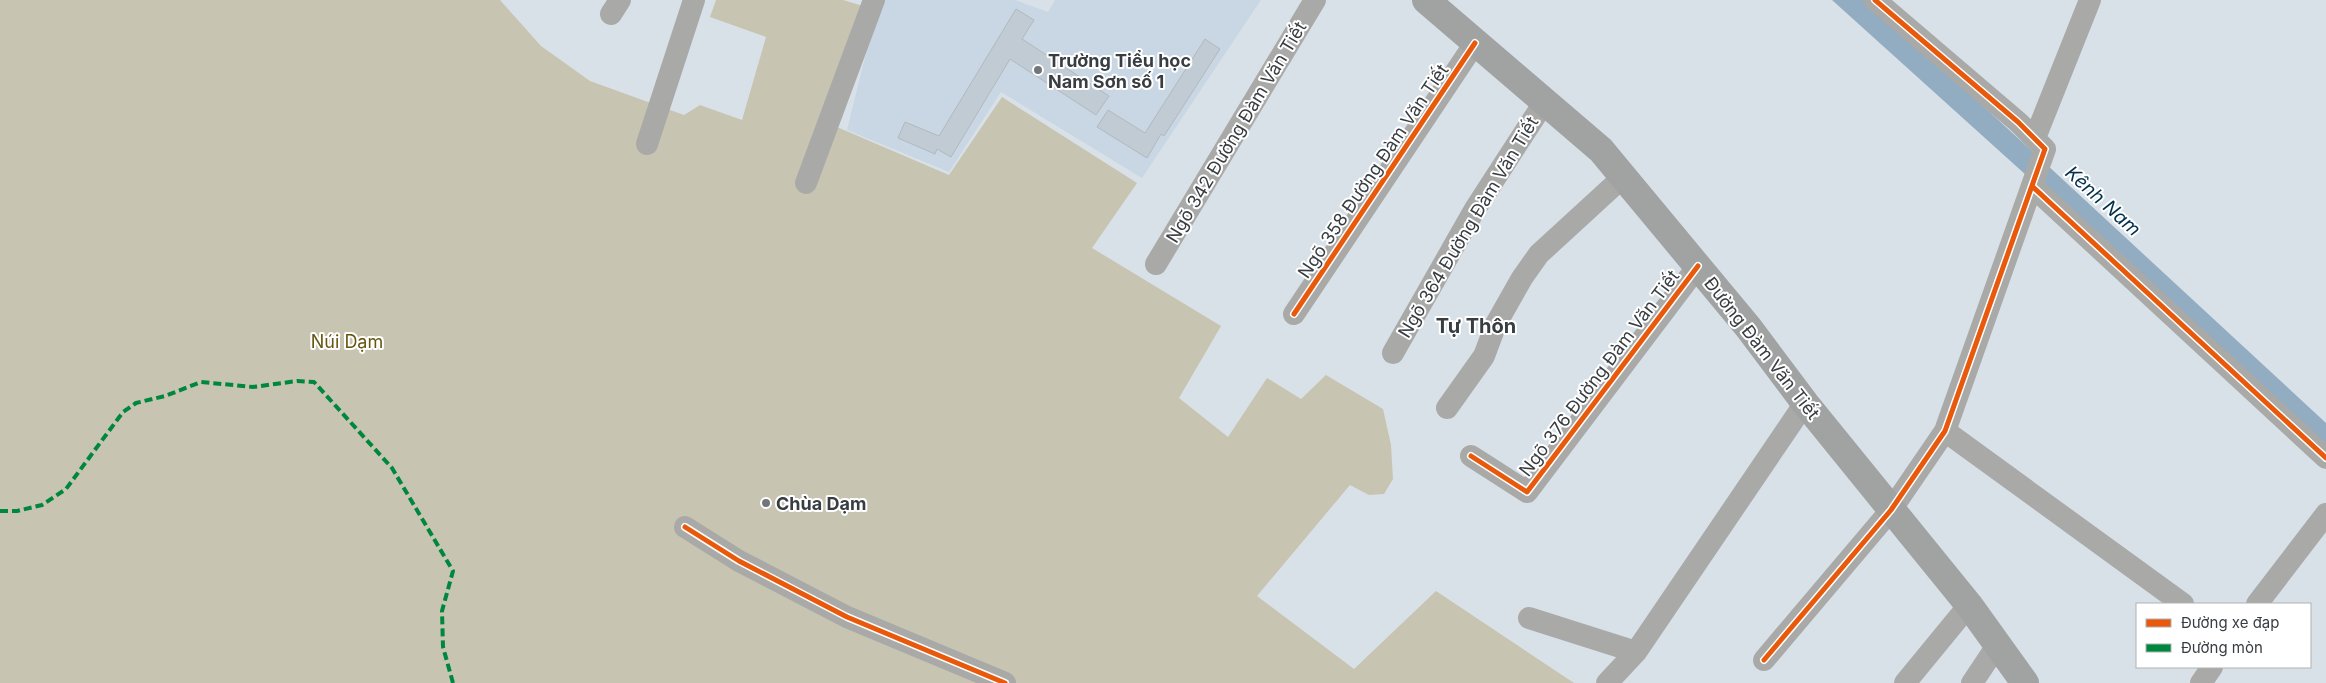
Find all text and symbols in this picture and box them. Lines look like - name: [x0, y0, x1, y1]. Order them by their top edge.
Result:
- street label: Ngõ 342 Đường Đàm Văn Tiết: [1162, 18, 1310, 246]
- place label: Trường Tiểu học Nam Sơn số 1: [1048, 50, 1191, 92]
- street label: Ngõ 358 Đường Đàm Văn Tiết: [1293, 60, 1453, 282]
- marker: Trường Tiểu học Nam Sơn số 1: [1032, 64, 1044, 76]
- street label: Ngõ 364 Đường Đàm Văn Tiết: [1394, 113, 1542, 341]
- water label: Kênh Nam: [2061, 161, 2145, 241]
- street label: Ngõ 376 Đường Đàm Văn Tiết: [1515, 266, 1683, 480]
- street label: Đường Đàm Văn Tiết: [1700, 273, 1824, 423]
- district label: Tự Thôn: [1436, 314, 1516, 338]
- park label: Núi Dạm: [311, 331, 383, 352]
- place label: Chùa Dạm: [776, 493, 866, 514]
- marker: Chùa Dạm: [760, 497, 772, 509]
- legend: [2136, 603, 2311, 668]
- text: Đường xe đạp: [2181, 613, 2279, 632]
- text: Đường mòn: [2181, 638, 2263, 657]

